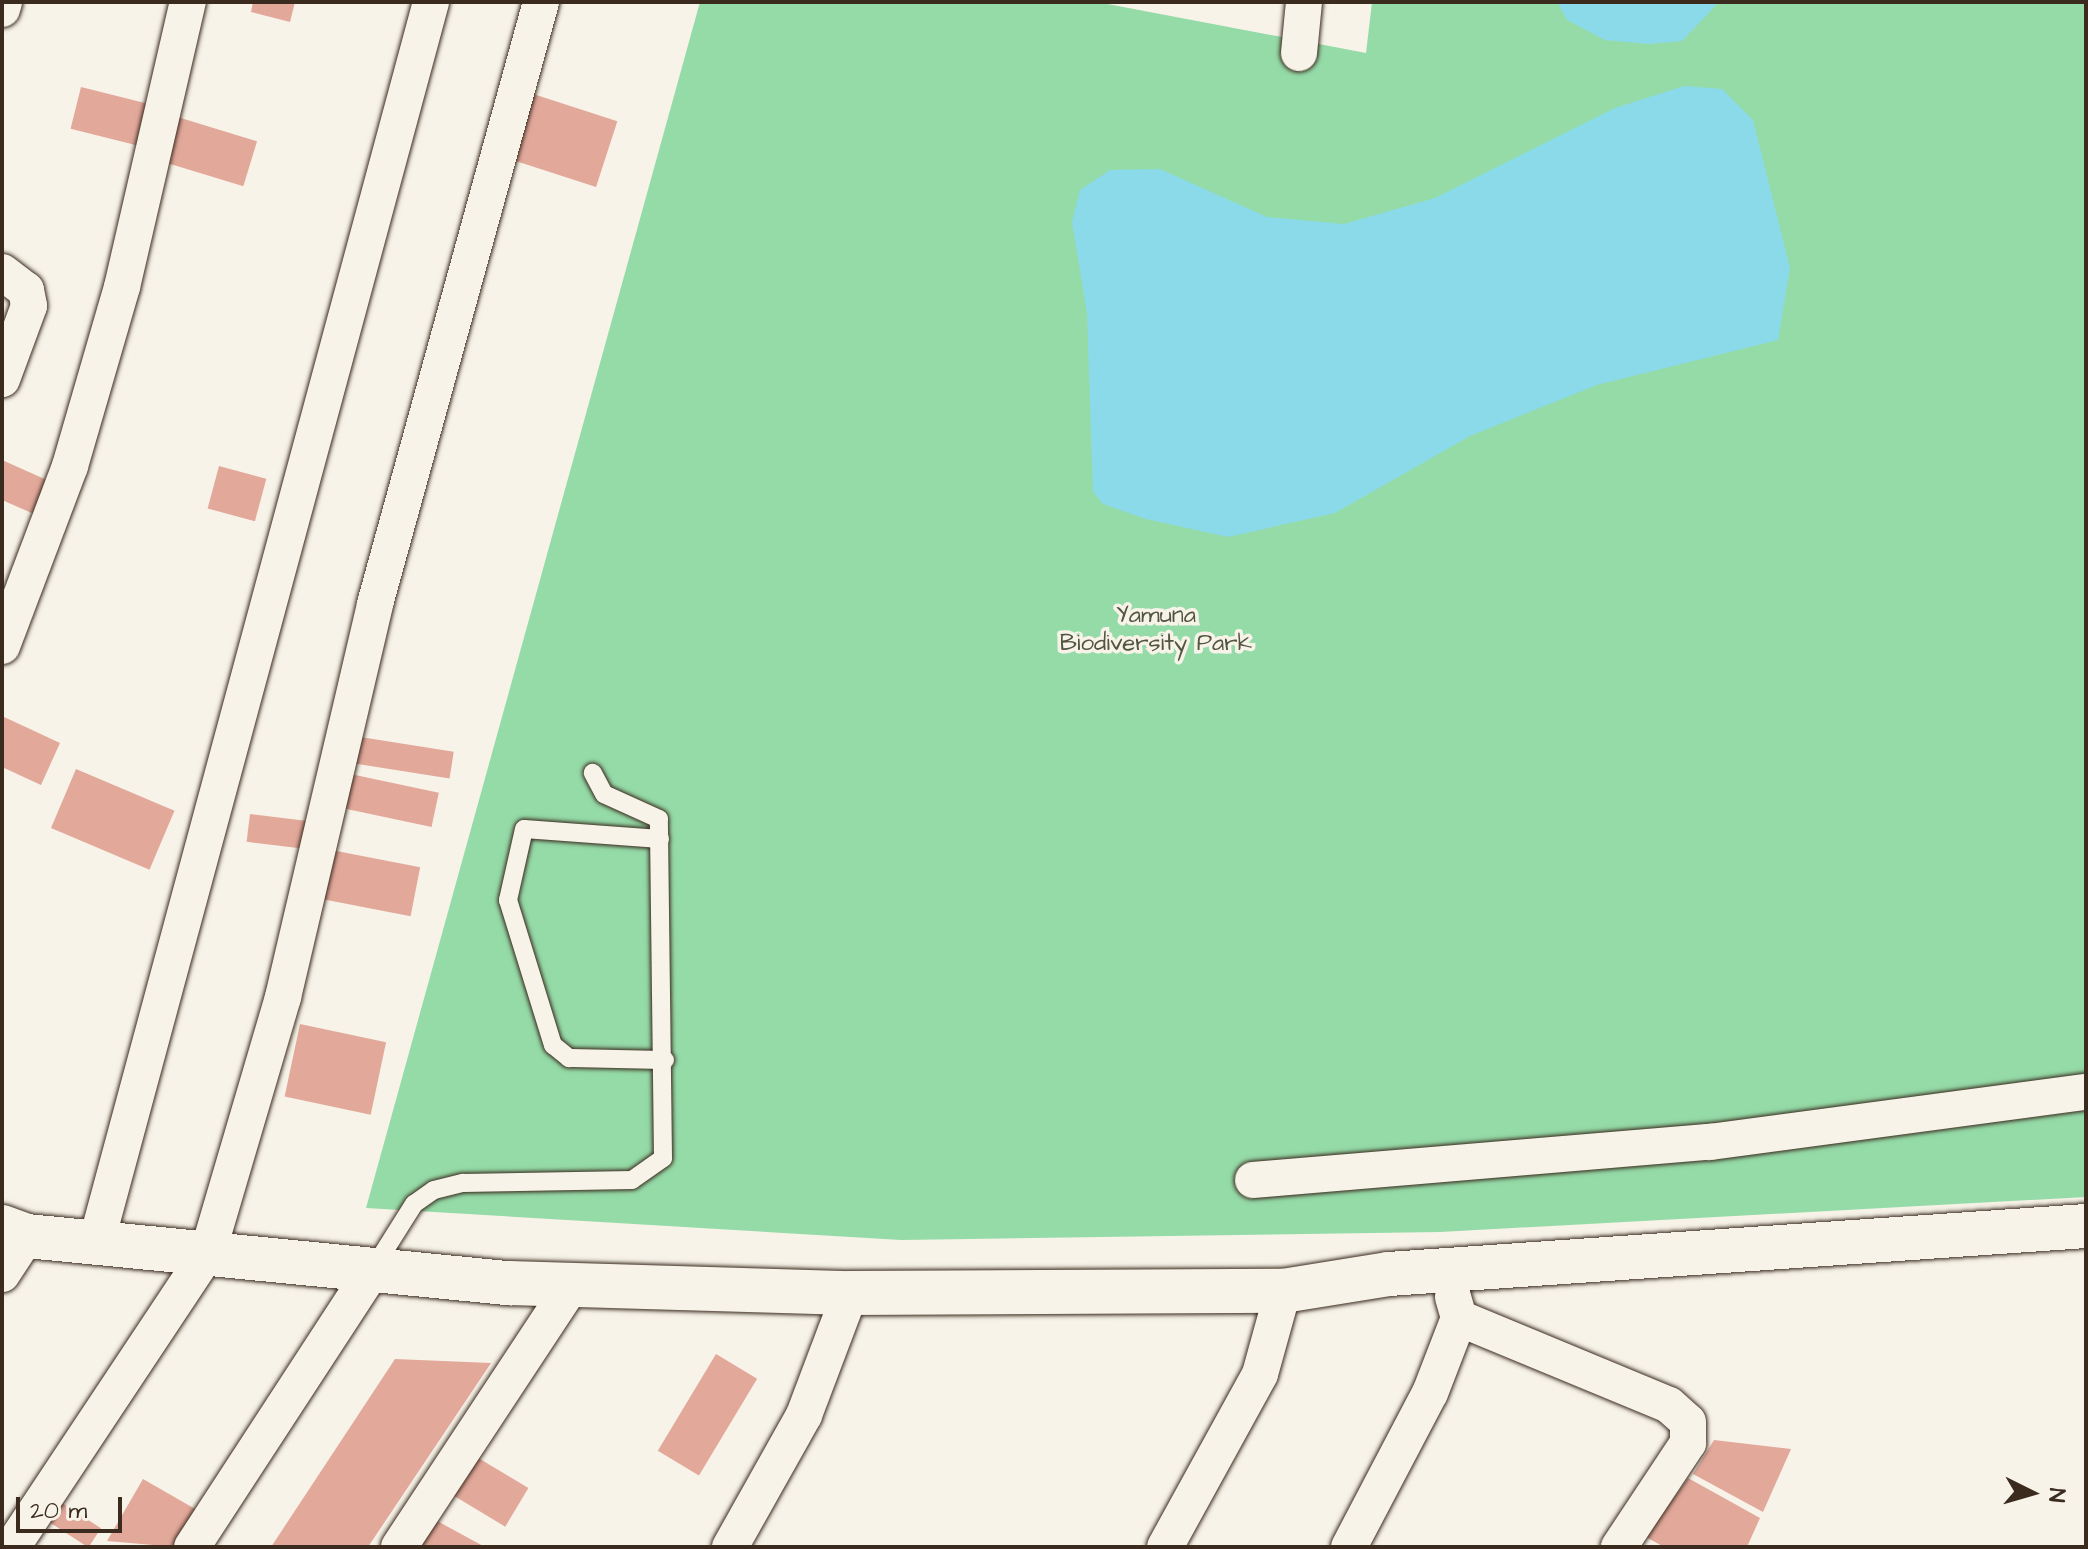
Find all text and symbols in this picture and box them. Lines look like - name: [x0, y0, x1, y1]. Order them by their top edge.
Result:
- park label: Yamuna Biodiversity Park: [1060, 602, 1252, 658]
- north arrow: [1992, 1453, 2072, 1533]
- scale bar: [20, 1481, 126, 1531]
- text: N: [2040, 1487, 2072, 1503]
- text: 20 m: [30, 1494, 87, 1528]

